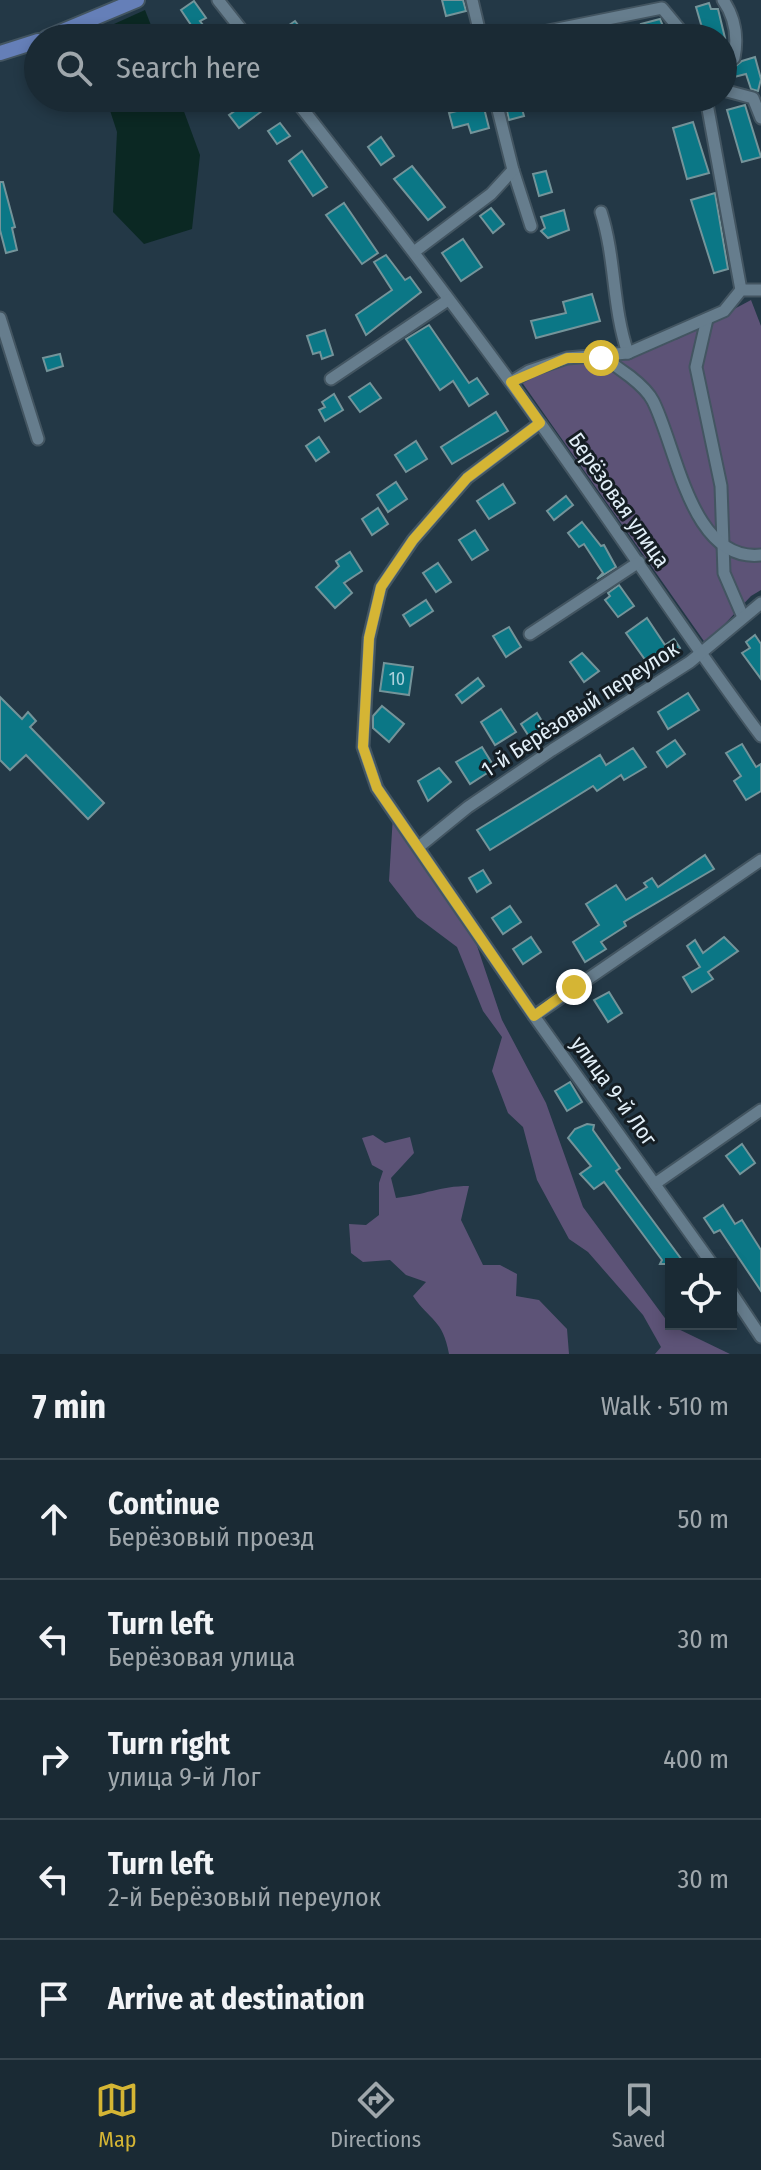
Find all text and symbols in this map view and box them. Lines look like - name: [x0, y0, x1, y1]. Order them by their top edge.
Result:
- search box: [24, 24, 737, 112]
- icon: search: [52, 46, 96, 90]
- text: Search here: [116, 50, 261, 86]
- route start: [583, 340, 619, 376]
- street label: Берёзовая улица: [562, 427, 676, 573]
- street label: 1-й Берёзовый переулок: [476, 635, 684, 783]
- house number: 10: [389, 668, 405, 690]
- route end: [556, 969, 592, 1005]
- street label: улица 9-й Лог: [565, 1031, 663, 1152]
- map controls: [665, 1258, 737, 1330]
- button: locate: [665, 1258, 737, 1330]
- text: 7 min: [32, 1386, 106, 1427]
- text: Walk · 510 m: [601, 1391, 729, 1422]
- text: Continue: [108, 1486, 220, 1522]
- icon: ahead: [32, 1497, 76, 1541]
- text: 50 m: [677, 1504, 729, 1535]
- text: Берёзовый проезд: [108, 1522, 314, 1553]
- text: Turn left: [108, 1606, 214, 1642]
- icon: left: [32, 1617, 76, 1661]
- text: 30 m: [678, 1624, 729, 1655]
- text: Берёзовая улица: [108, 1642, 295, 1673]
- text: Turn right: [108, 1726, 230, 1762]
- icon: right: [32, 1737, 76, 1781]
- text: 400 m: [663, 1744, 729, 1775]
- text: улица 9-й Лог: [108, 1762, 261, 1793]
- text: Turn left: [108, 1846, 214, 1882]
- icon: left: [32, 1857, 76, 1901]
- text: 30 m: [678, 1864, 729, 1895]
- text: 2-й Берёзовый переулок: [108, 1882, 381, 1913]
- icon: arrive: [32, 1977, 76, 2021]
- text: Arrive at destination: [108, 1981, 365, 2017]
- tab: Map: [95, 2078, 139, 2153]
- tab: Directions: [330, 2078, 421, 2153]
- tab: Saved: [612, 2078, 666, 2153]

